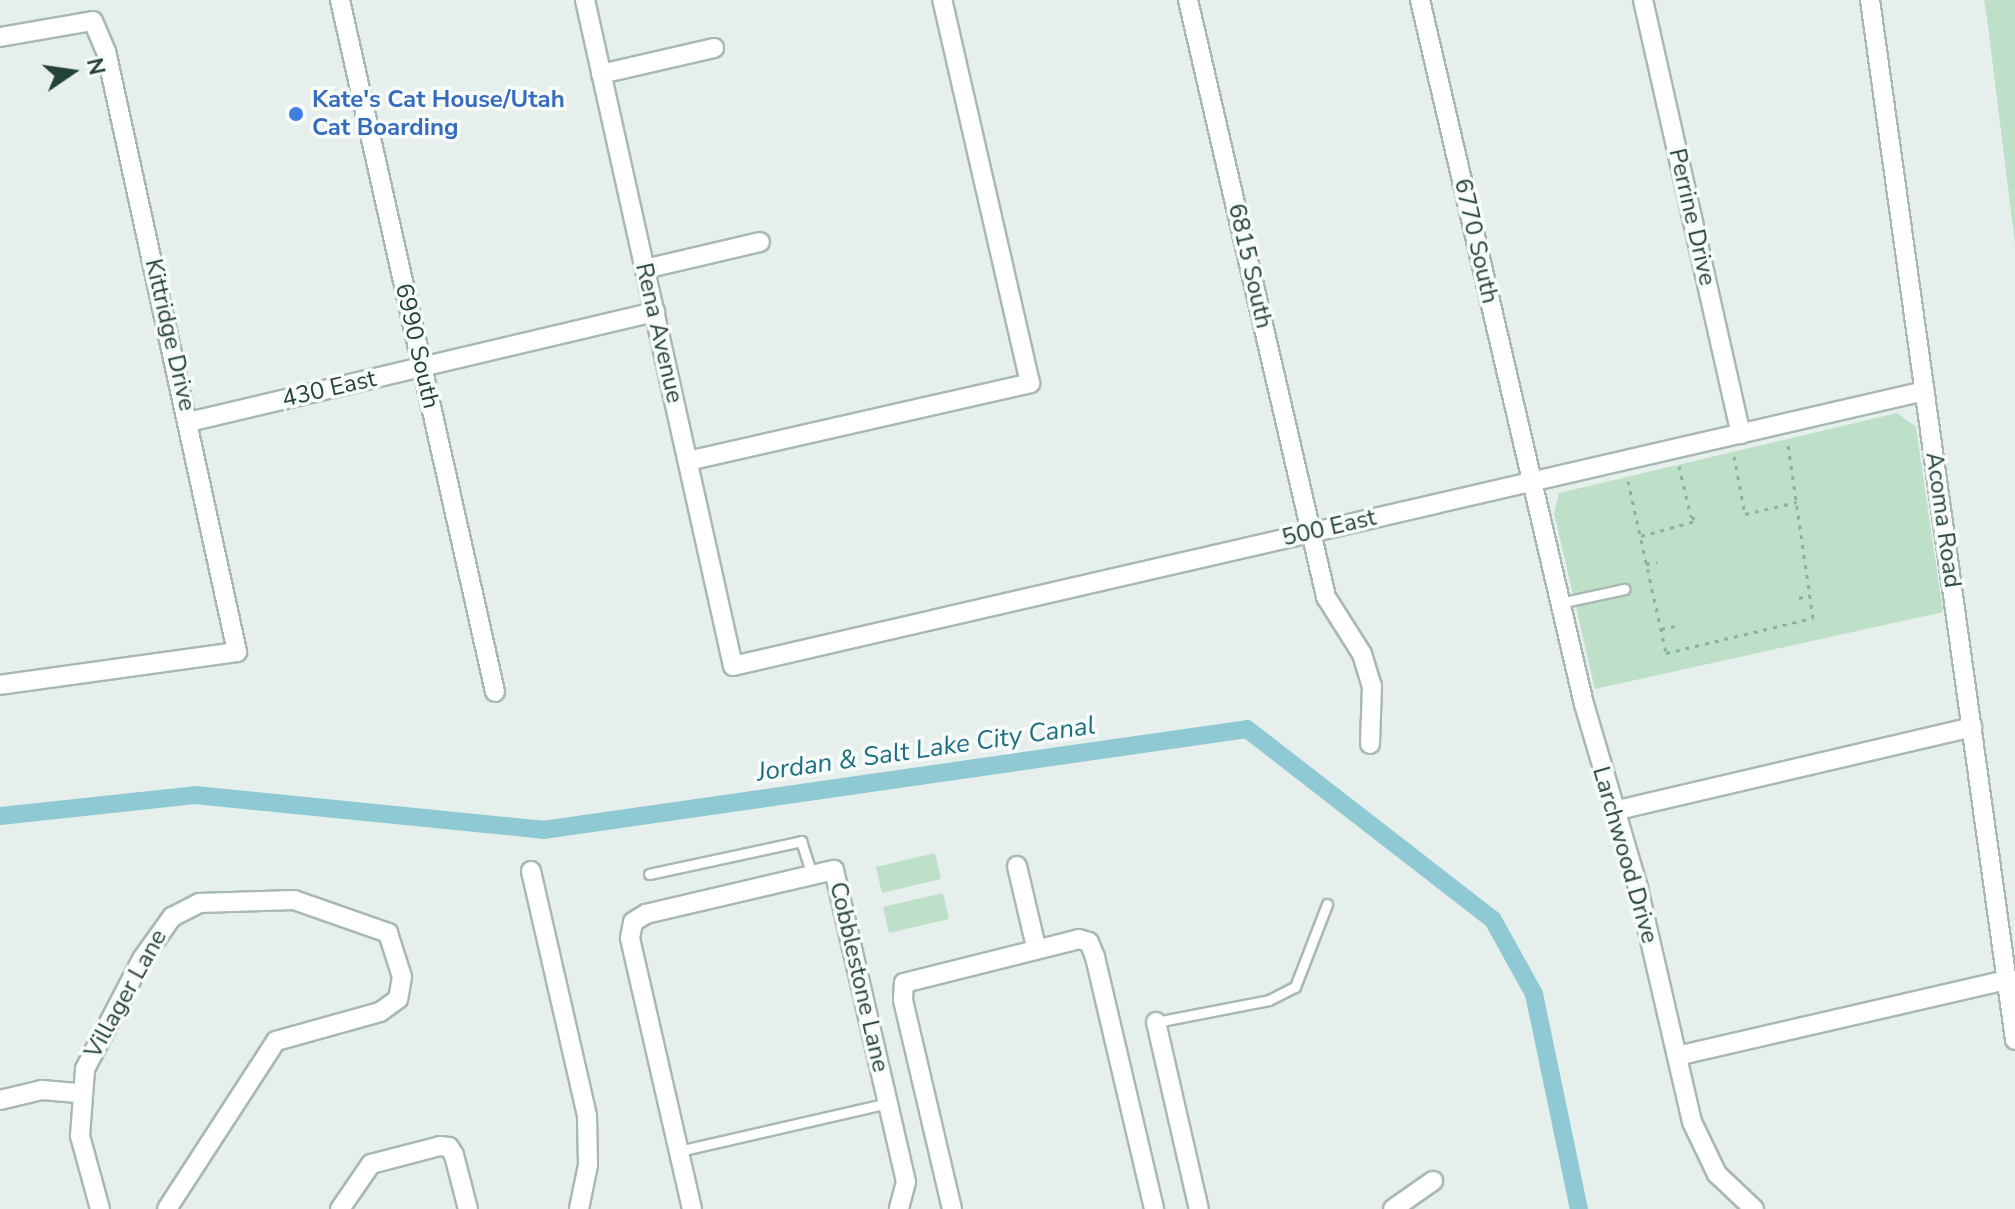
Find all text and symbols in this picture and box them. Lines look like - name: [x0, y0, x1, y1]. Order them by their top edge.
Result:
- north arrow: [32, 32, 112, 112]
- text: N: [79, 55, 112, 78]
- place label: Kate's Cat House/Utah Cat Boarding: [312, 86, 565, 142]
- marker: Kate's Cat House/Utah Cat Boarding: [287, 105, 305, 123]
- street label: Perrine Drive: [1662, 146, 1722, 288]
- street label: 6770 South: [1448, 176, 1504, 306]
- street label: 6815 South: [1222, 201, 1278, 331]
- street label: Kittridge Drive: [139, 256, 201, 414]
- street label: Rena Avenue: [629, 260, 689, 406]
- street label: 6990 South: [389, 281, 445, 411]
- street label: 430 East: [279, 364, 379, 414]
- street label: Acoma Road: [1919, 450, 1967, 590]
- street label: 500 East: [1279, 503, 1379, 553]
- water label: Jordan & Salt Lake City Canal: [755, 710, 1097, 788]
- street label: Larchwood Drive: [1586, 763, 1664, 947]
- street label: Cobblestone Lane: [823, 879, 895, 1075]
- street label: Villager Lane: [79, 925, 173, 1063]

